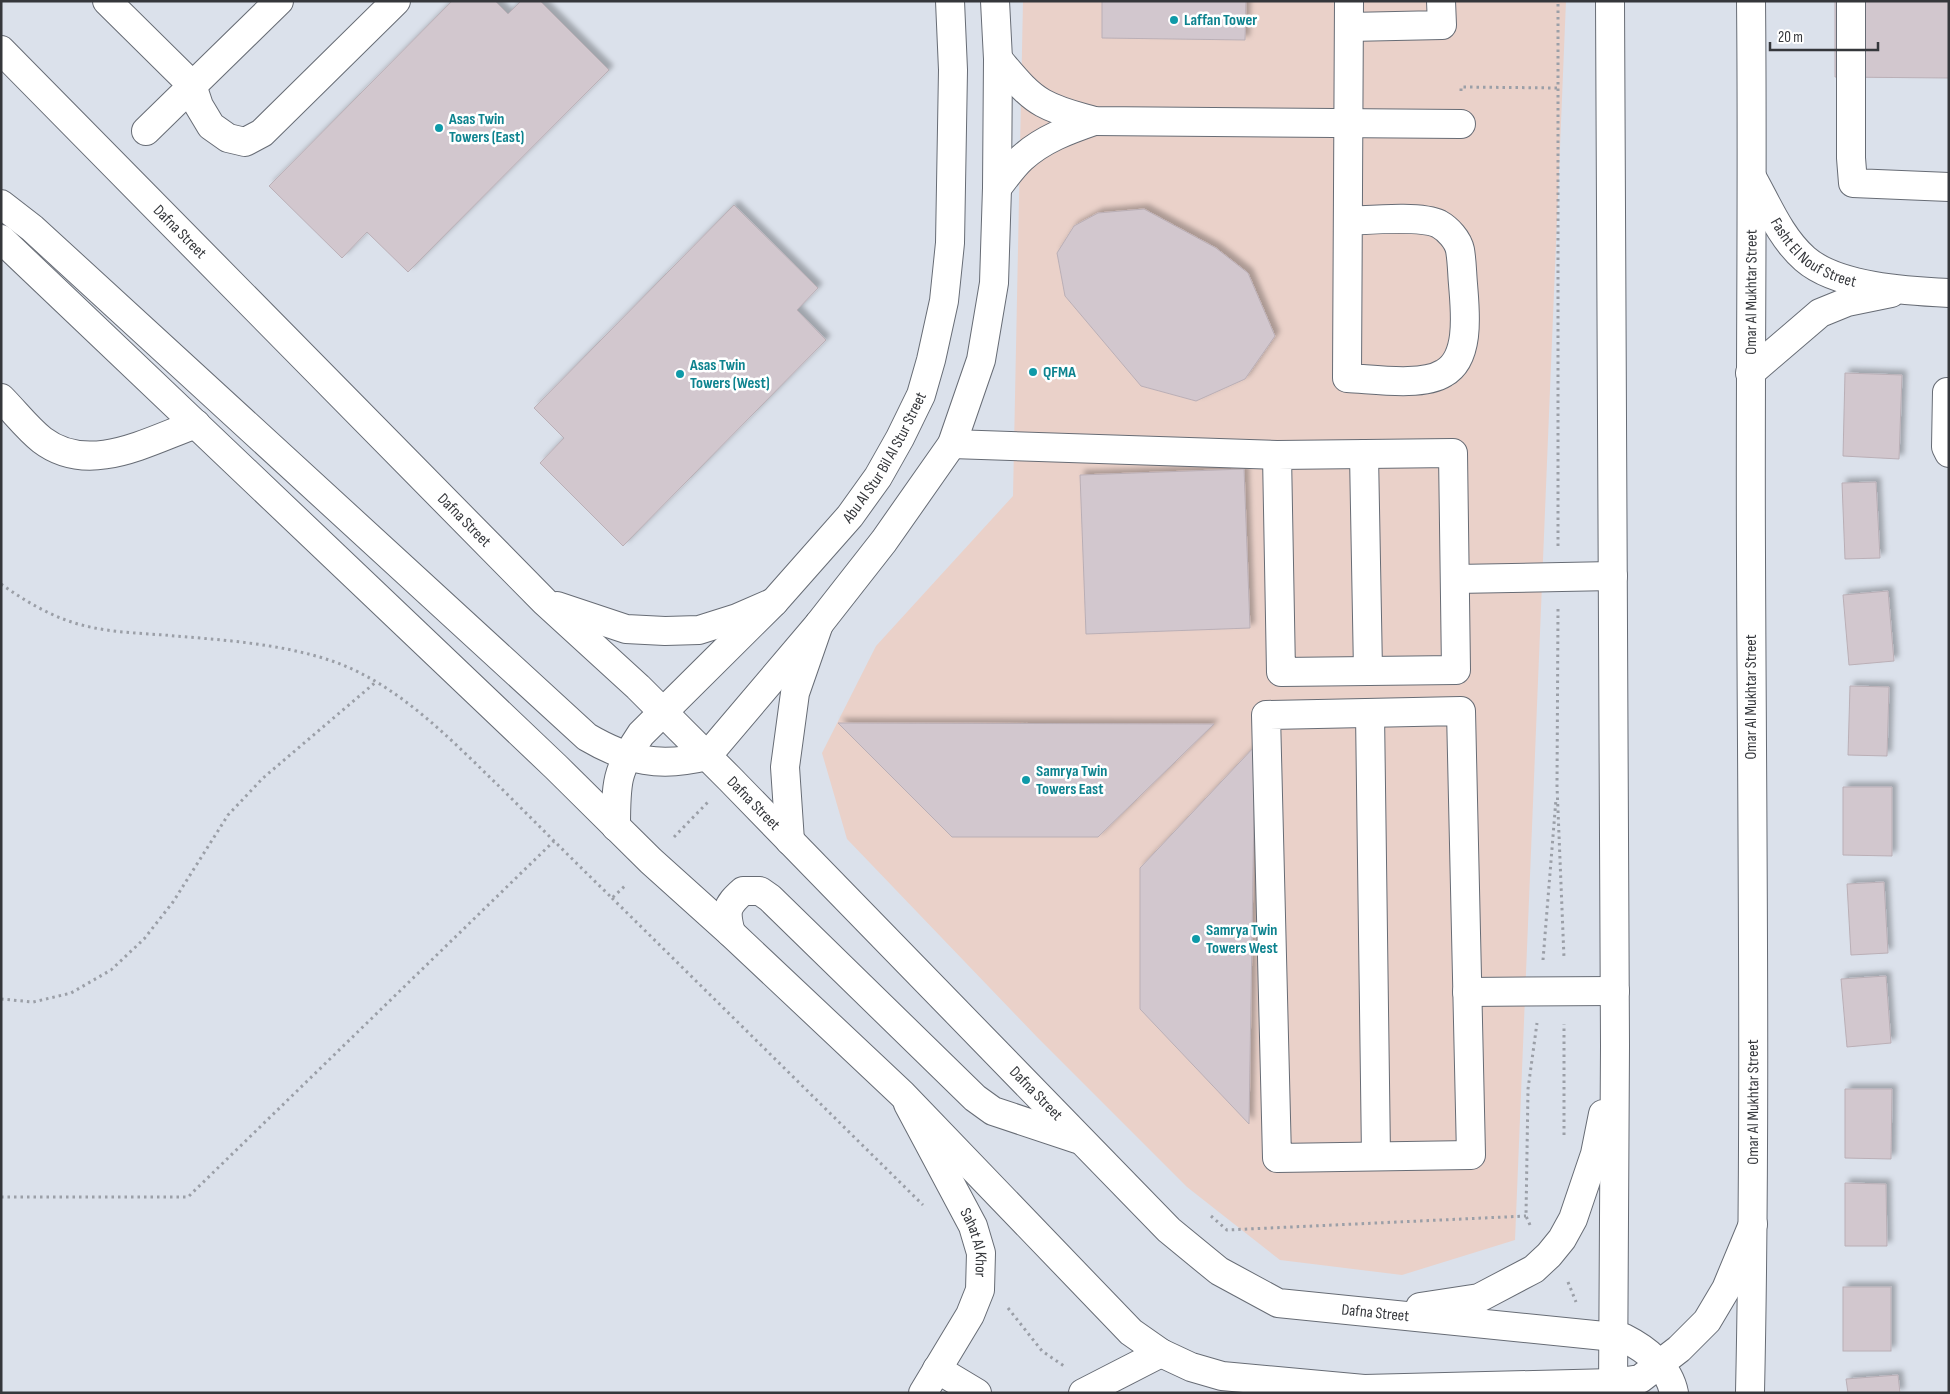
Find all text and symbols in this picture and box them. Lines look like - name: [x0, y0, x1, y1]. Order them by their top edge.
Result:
- place label: Laffan Tower: [1184, 11, 1257, 30]
- marker: Laffan Tower: [1168, 14, 1180, 26]
- scale bar: [1770, 20, 1878, 52]
- text: 20 m: [1778, 28, 1803, 47]
- place label: Asas Twin Towers (East): [448, 110, 524, 147]
- marker: Asas Twin Towers (East): [433, 122, 445, 134]
- street label: Dafna Street: [149, 201, 211, 263]
- street label: Fasht El Nouf Street: [1766, 214, 1858, 291]
- street label: Omar Al Mukhtar Street: [1742, 229, 1761, 355]
- place label: Asas Twin Towers (West): [689, 356, 770, 393]
- place label: QFMA: [1043, 363, 1076, 382]
- marker: QFMA: [1027, 366, 1039, 378]
- marker: Asas Twin Towers (West): [674, 368, 686, 380]
- street label: Abu Al Stur Bil Al Stur Street: [838, 389, 930, 528]
- street label: Dafna Street: [434, 489, 495, 551]
- street label: Omar Al Mukhtar Street: [1742, 634, 1761, 760]
- place label: Samrya Twin Towers East: [1036, 762, 1107, 799]
- street label: Dafna Street: [723, 772, 784, 834]
- marker: Samrya Twin Towers East: [1020, 774, 1032, 786]
- place label: Samrya Twin Towers West: [1206, 921, 1278, 958]
- marker: Samrya Twin Towers West: [1190, 933, 1202, 945]
- street label: Omar Al Mukhtar Street: [1743, 1039, 1763, 1165]
- street label: Dafna Street: [1006, 1063, 1067, 1125]
- street label: Sahat Al Khor: [956, 1205, 991, 1278]
- street label: Dafna Street: [1340, 1300, 1410, 1326]

